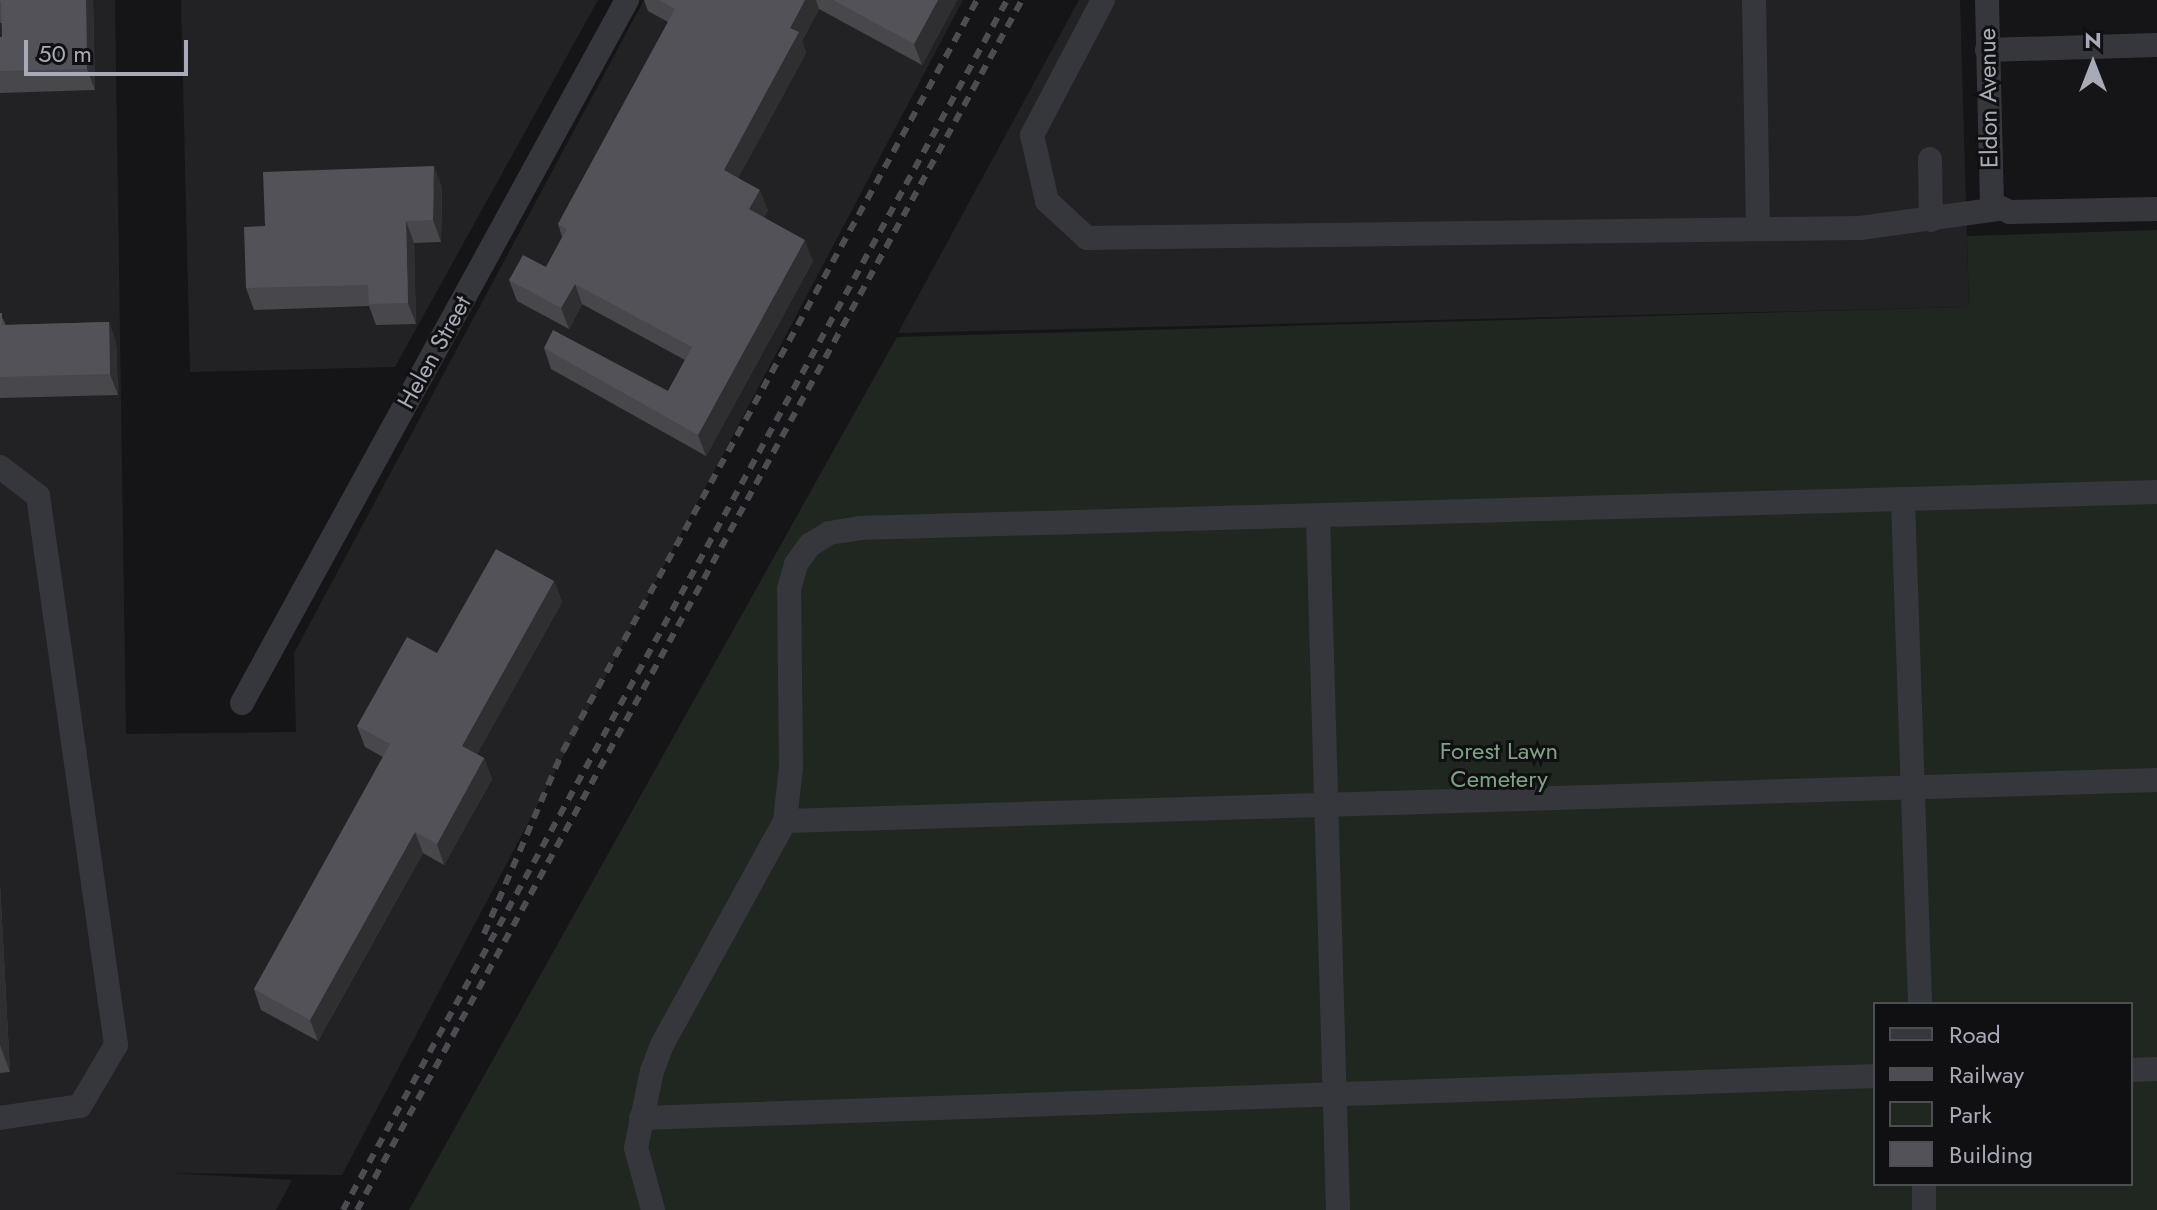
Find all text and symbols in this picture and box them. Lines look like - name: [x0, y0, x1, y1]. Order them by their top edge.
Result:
- scale bar: [28, 24, 192, 74]
- north arrow: [2053, 24, 2133, 104]
- text: N: [2084, 24, 2102, 56]
- street label: Eldon Avenue: [1972, 28, 2004, 168]
- text: 50 m: [38, 36, 92, 71]
- street label: Helen Street: [391, 291, 477, 413]
- park label: Forest Lawn Cemetery: [1440, 737, 1558, 793]
- legend: [1873, 1002, 2133, 1186]
- text: Road: [1949, 1017, 2001, 1052]
- text: Railway: [1949, 1057, 2024, 1092]
- text: Park: [1949, 1097, 1992, 1132]
- text: Building: [1949, 1137, 2033, 1172]

